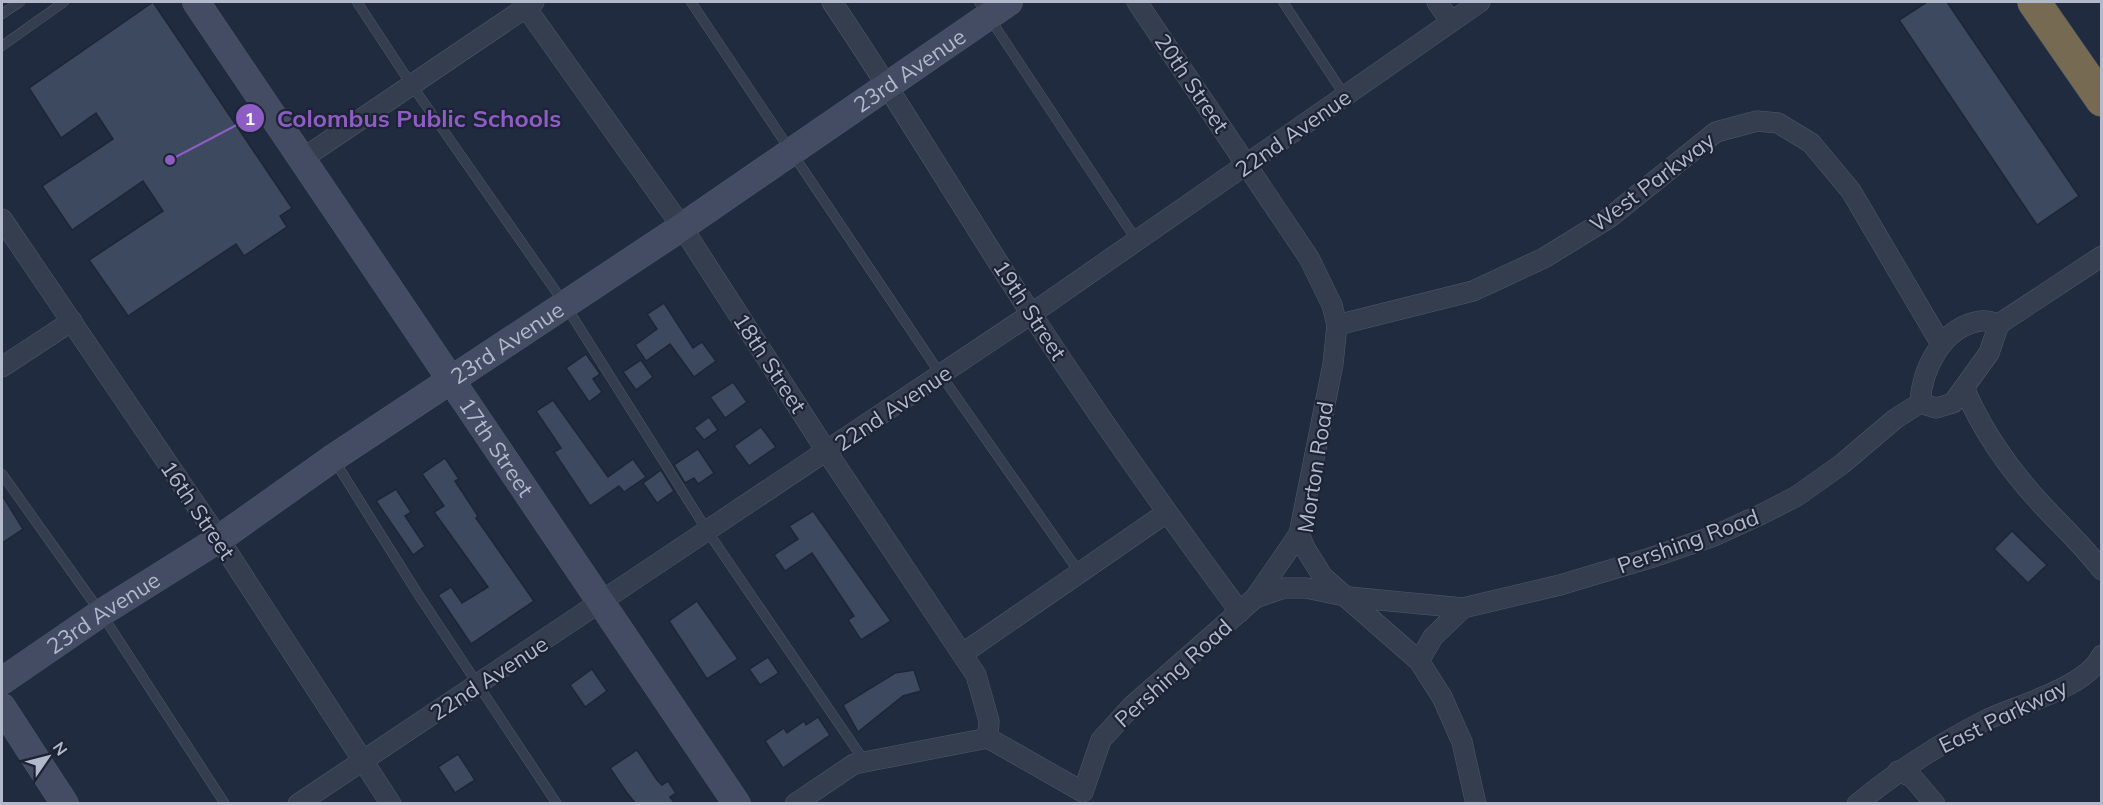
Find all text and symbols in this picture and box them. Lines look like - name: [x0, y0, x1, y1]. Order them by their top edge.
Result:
- street label: 23rd Avenue: [848, 22, 971, 119]
- street label: 20th Street: [1149, 28, 1236, 138]
- street label: 22nd Avenue: [1230, 83, 1356, 183]
- callout: Colombus Public Schools: [235, 97, 573, 139]
- text: Colombus Public Schools: [277, 103, 561, 133]
- text: 1: [245, 107, 255, 130]
- street label: West Parkway: [1584, 126, 1720, 238]
- street label: 19th Street: [987, 255, 1073, 365]
- street label: 23rd Avenue: [445, 295, 569, 390]
- street label: 18th Street: [727, 308, 813, 418]
- street label: 22nd Avenue: [829, 359, 957, 457]
- street label: 17th Street: [453, 392, 540, 502]
- street label: Morton Road: [1291, 399, 1339, 535]
- street label: 16th Street: [155, 455, 242, 565]
- street label: Pershing Road: [1613, 502, 1763, 580]
- street label: 23rd Avenue: [41, 566, 165, 660]
- street label: Pershing Road: [1108, 613, 1238, 733]
- street label: 22nd Avenue: [425, 630, 553, 726]
- street label: East Parkway: [1934, 673, 2072, 759]
- north arrow: [18, 727, 78, 787]
- text: N: [49, 738, 72, 759]

